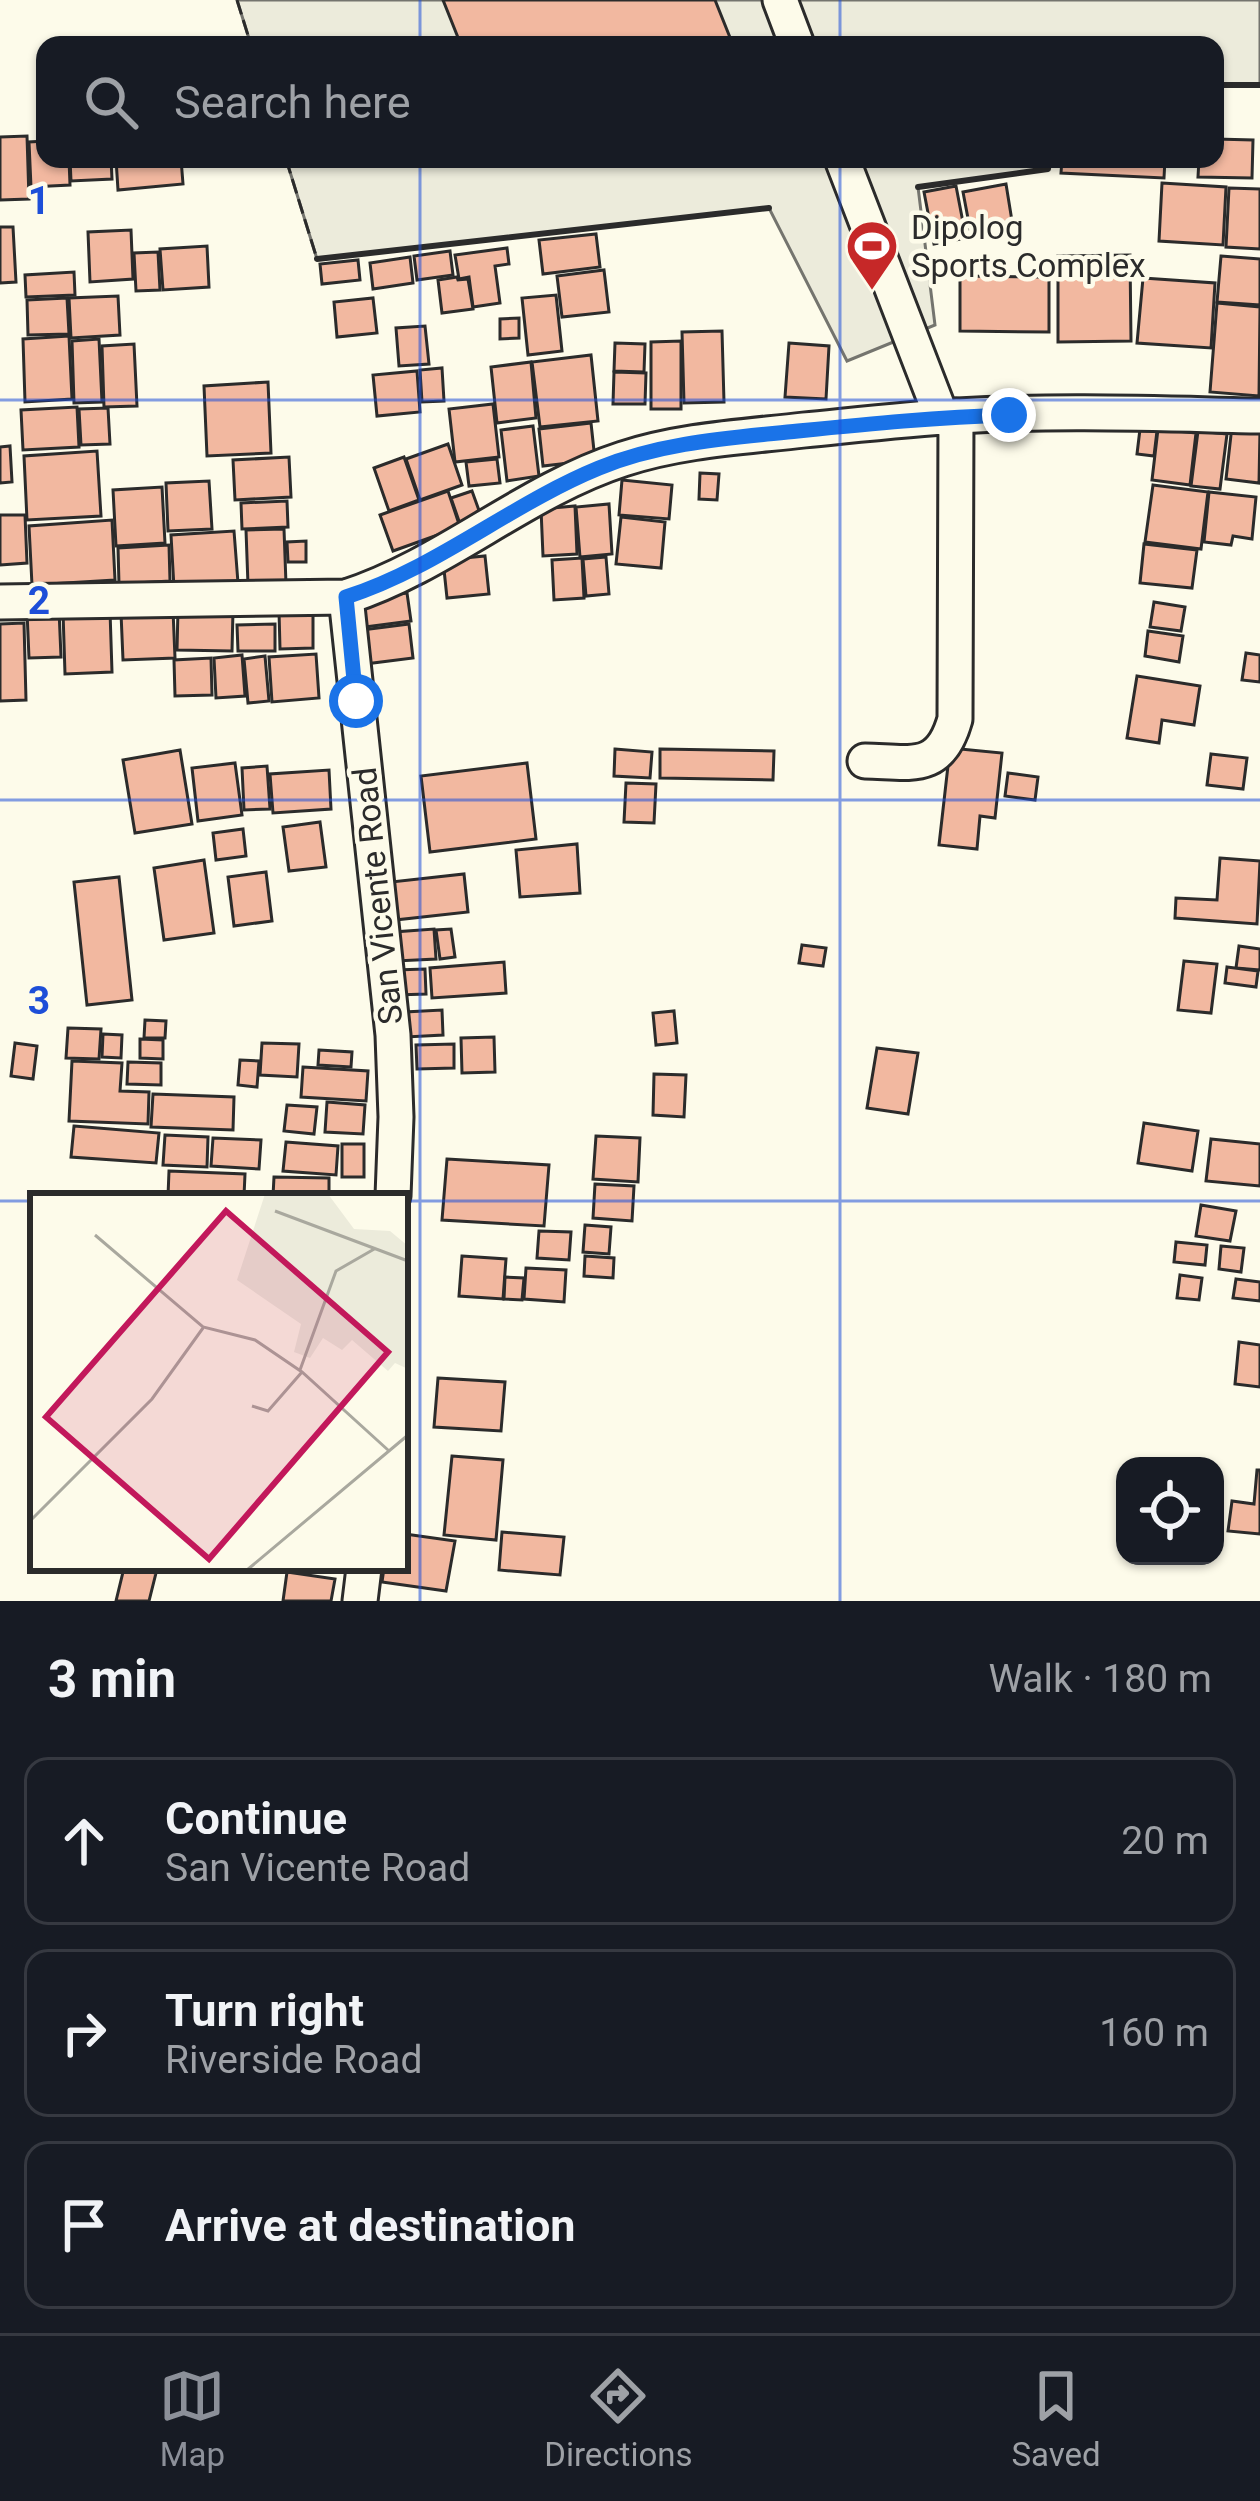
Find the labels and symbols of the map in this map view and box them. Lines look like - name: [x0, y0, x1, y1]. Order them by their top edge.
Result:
- text: 1: [28, 178, 50, 224]
- place label: Dipolog Sports Complex: [911, 208, 1146, 285]
- sports icon: Dipolog Sports Complex: [844, 218, 900, 292]
- route end: [982, 388, 1036, 442]
- text: 2: [28, 578, 50, 624]
- route start: [329, 674, 383, 728]
- street label: San Vicente Road: [345, 766, 410, 1026]
- text: 3: [28, 978, 50, 1024]
- inset map: [30, 1193, 408, 1571]

